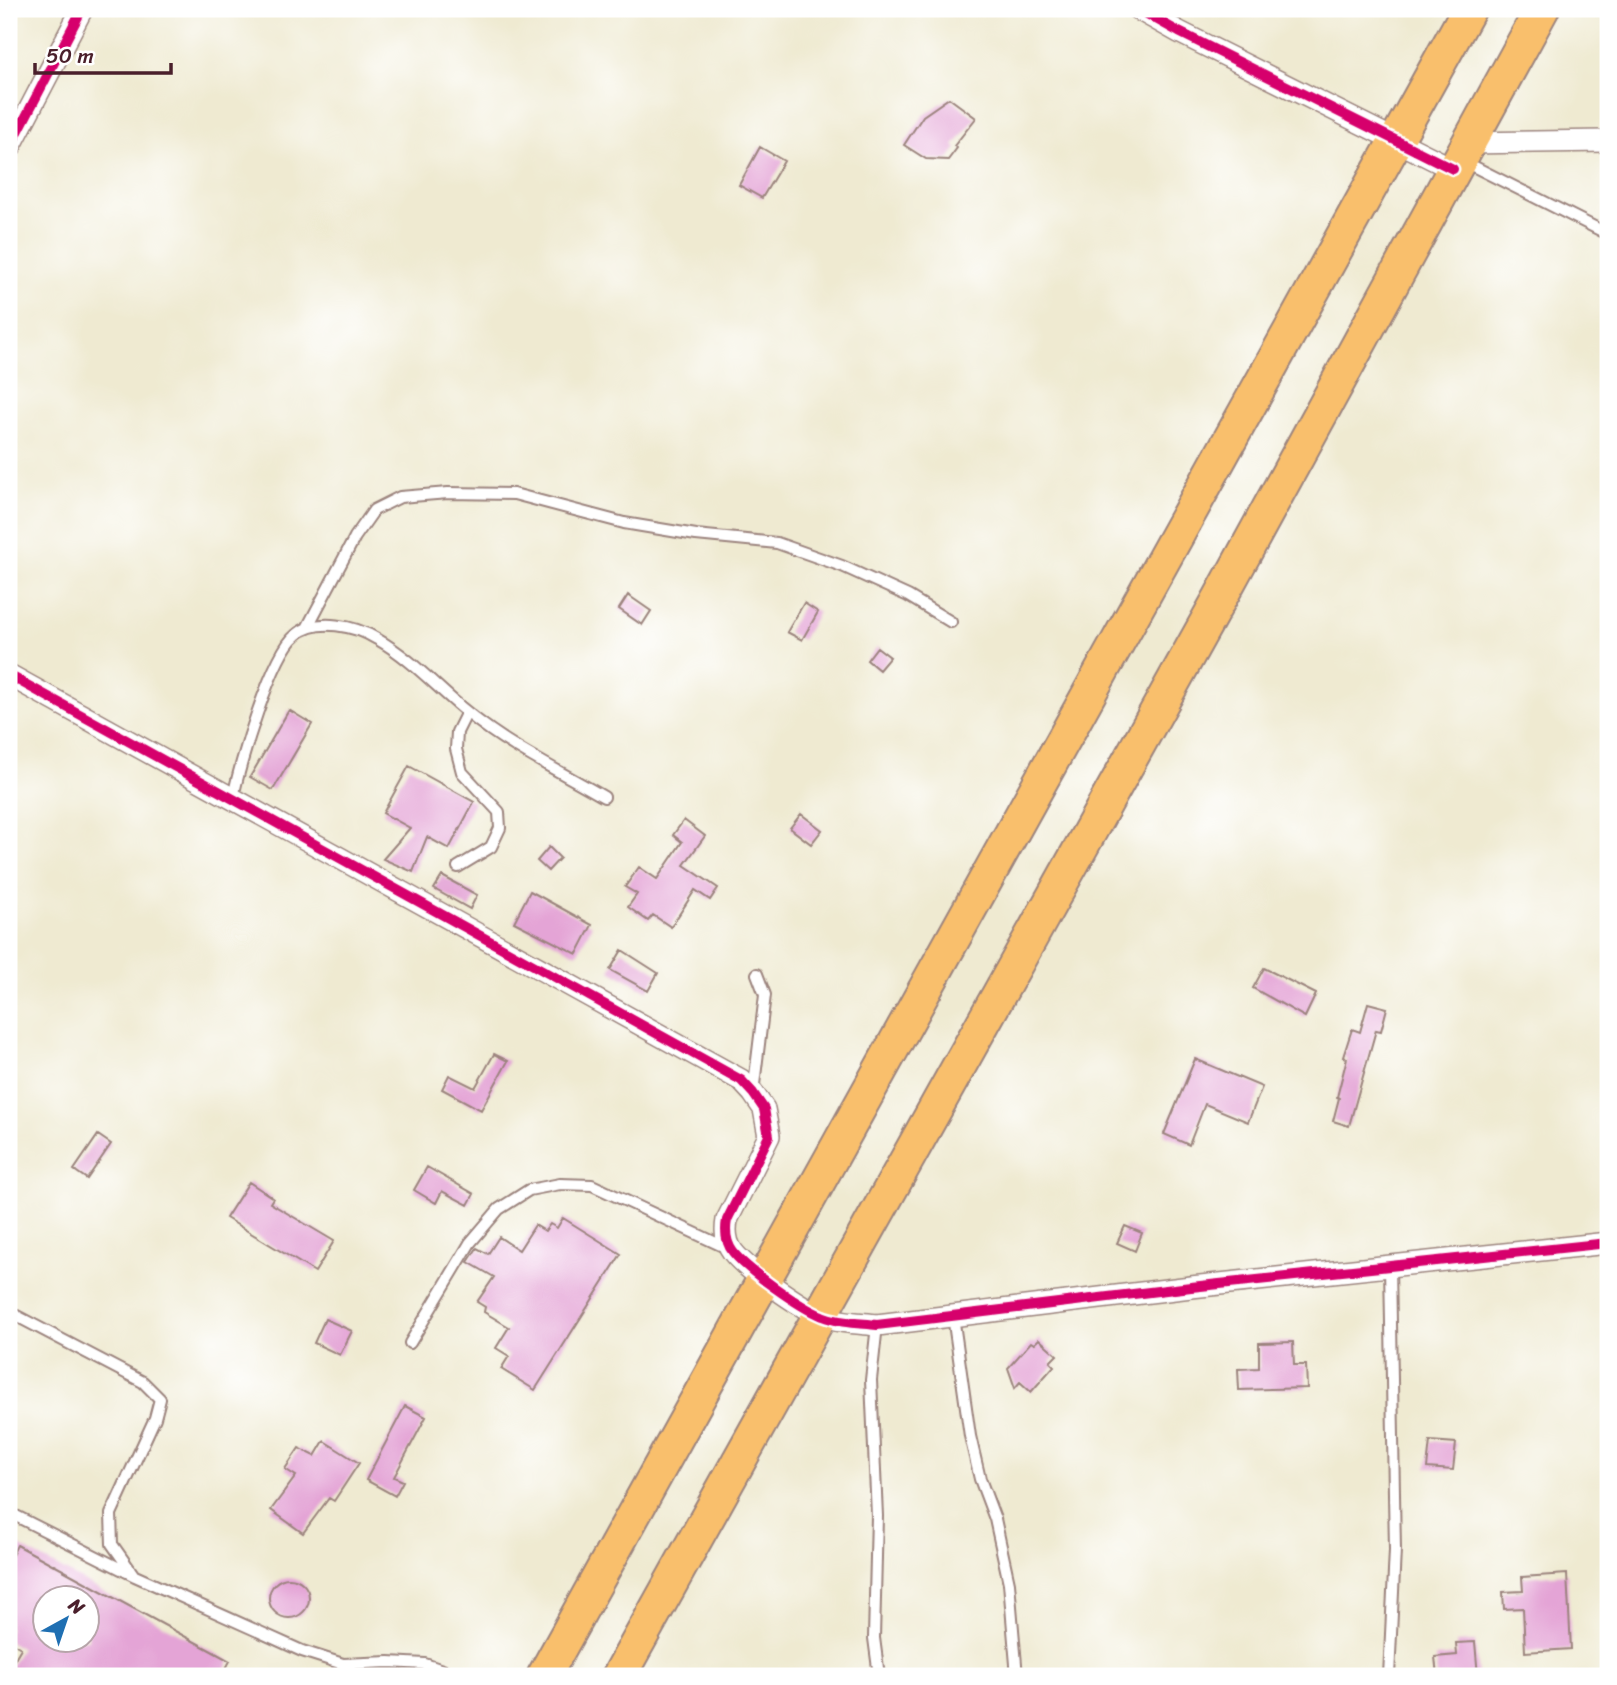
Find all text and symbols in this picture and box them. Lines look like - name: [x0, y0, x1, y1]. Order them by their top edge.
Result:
- scale bar: [35, 32, 172, 76]
- text: 50 m: [46, 37, 94, 75]
- north arrow: [32, 1584, 102, 1654]
- text: N: [60, 1589, 93, 1624]

